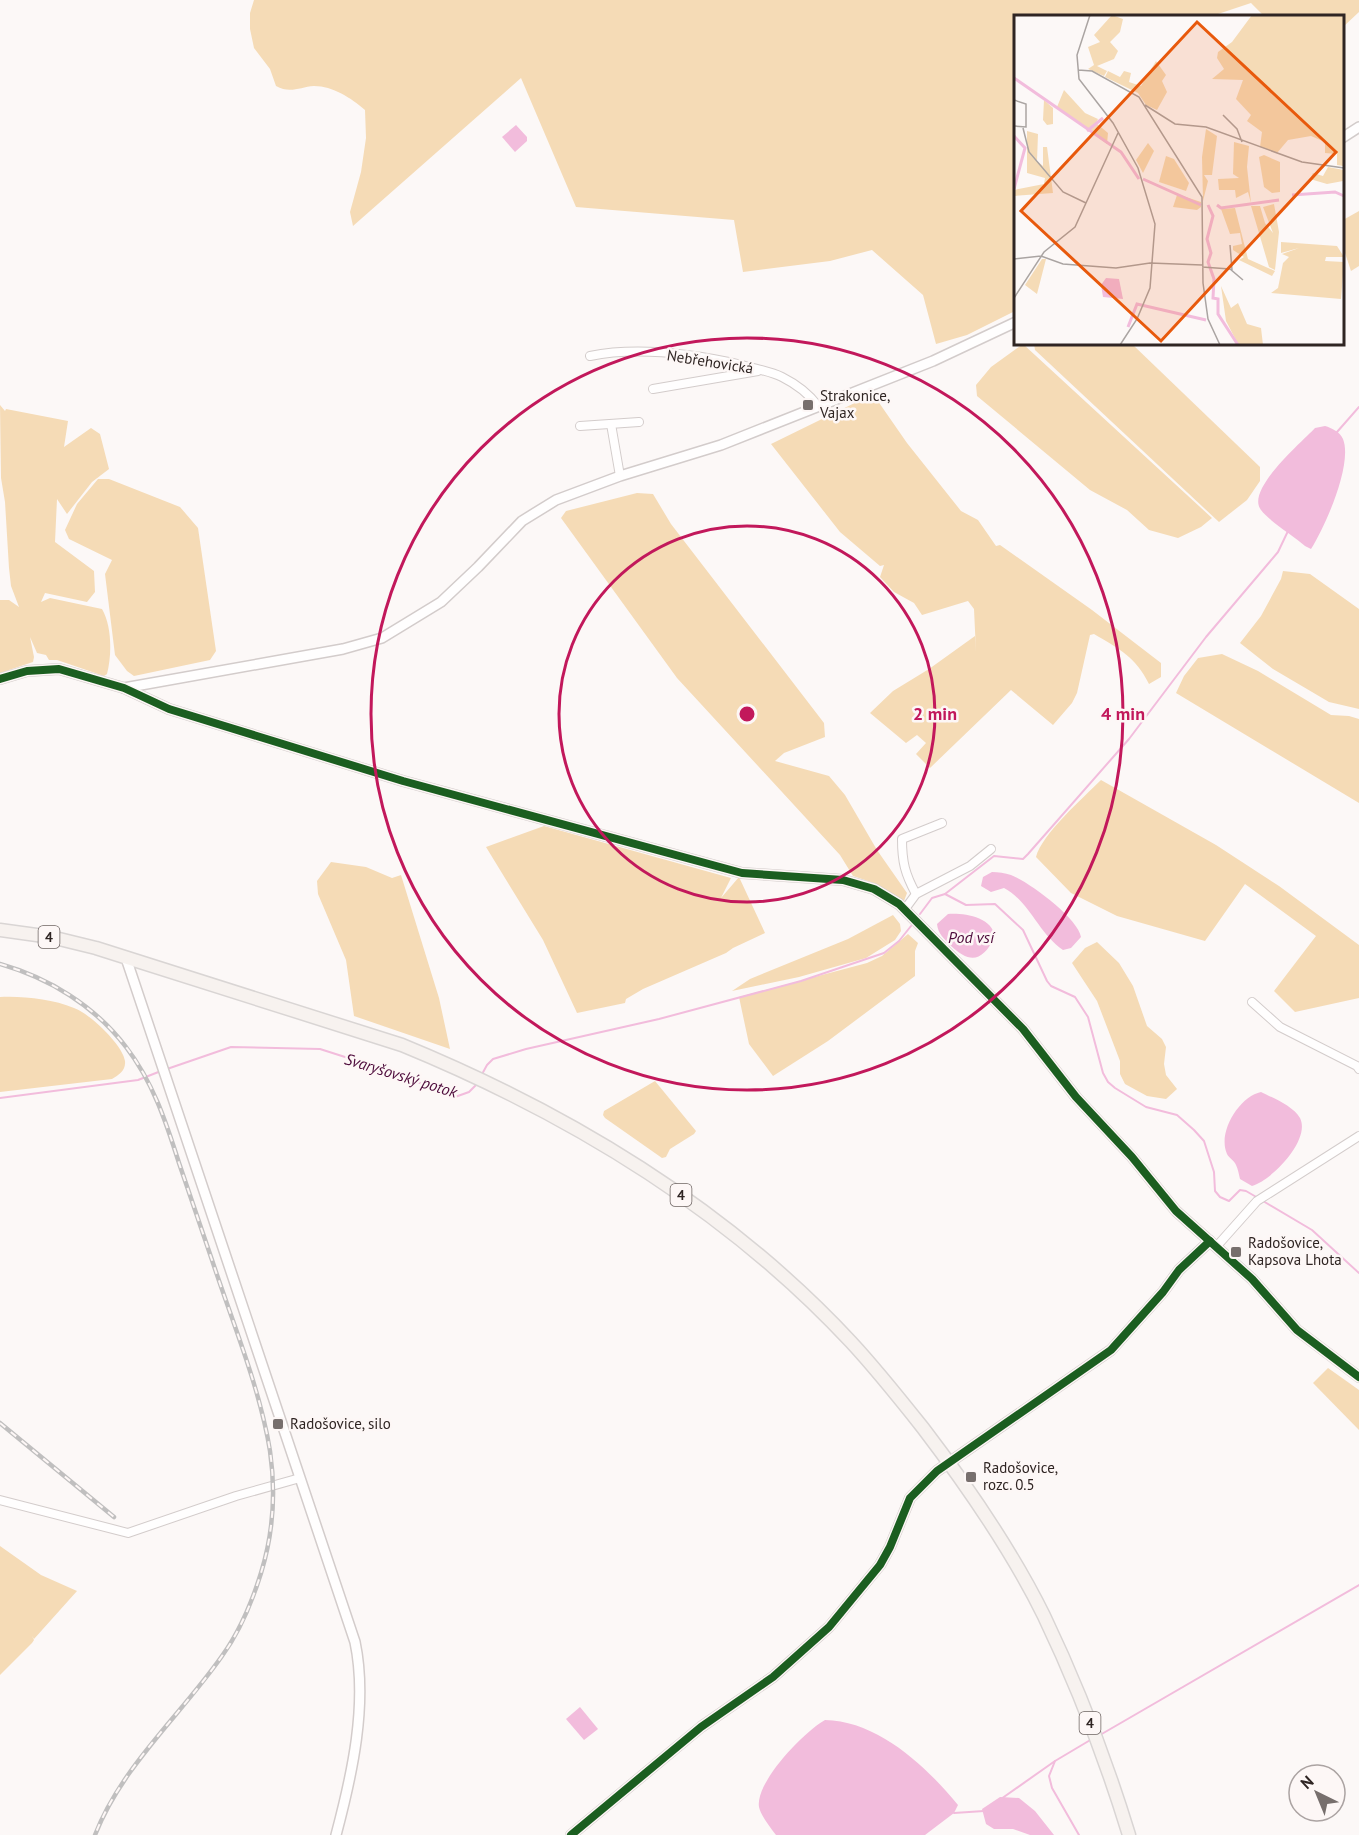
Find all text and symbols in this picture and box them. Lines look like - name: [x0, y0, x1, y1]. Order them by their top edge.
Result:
- inset map: [1014, 15, 1344, 345]
- street label: Nebřehovická: [666, 345, 755, 378]
- place label: Strakonice, Vajax: [819, 386, 890, 422]
- marker: Strakonice, Vajax: [801, 398, 815, 412]
- text: 2 min: [913, 702, 957, 725]
- text: 4 min: [1101, 702, 1145, 725]
- centre of rings: [737, 704, 757, 724]
- road number: 4: [38, 926, 60, 948]
- water label: Pod vsí: [948, 927, 996, 947]
- water label: Svaryšovský potok: [342, 1048, 461, 1102]
- road number: 4: [670, 1184, 692, 1206]
- place label: Radošovice, Kapsova Lhota: [1248, 1233, 1342, 1269]
- marker: Radošovice, Kapsova Lhota: [1229, 1245, 1243, 1259]
- place label: Radošovice, silo: [290, 1414, 391, 1433]
- marker: Radošovice, silo: [271, 1417, 285, 1431]
- place label: Radošovice, rozc. 0.5: [983, 1458, 1058, 1494]
- marker: Radošovice, rozc. 0.5: [964, 1470, 978, 1484]
- road number: 4: [1080, 1712, 1100, 1734]
- north arrow: [1287, 1763, 1347, 1823]
- text: N: [1296, 1771, 1317, 1793]

